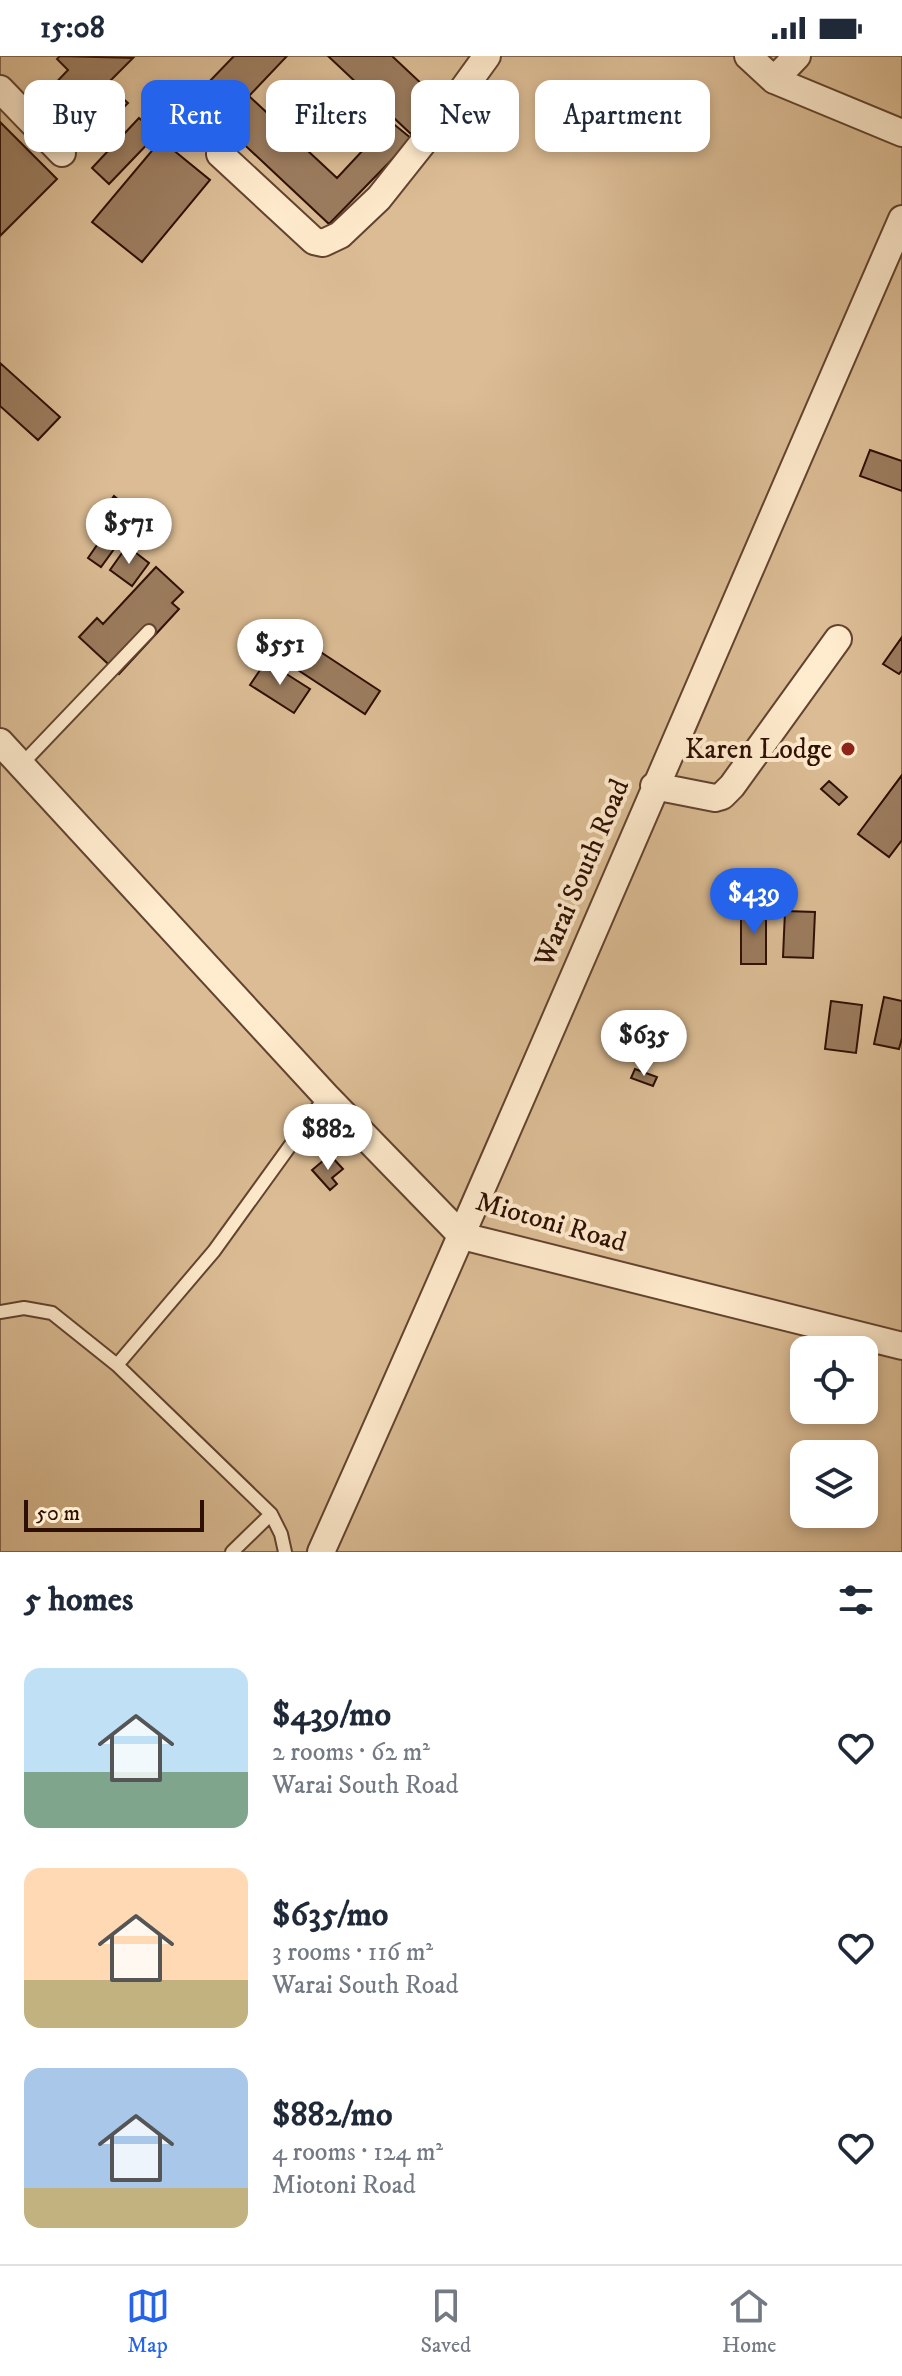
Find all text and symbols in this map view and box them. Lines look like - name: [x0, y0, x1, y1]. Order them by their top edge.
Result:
- text: 15:08: [40, 10, 105, 47]
- chip: Buy: [24, 80, 125, 152]
- chip: Rent: [141, 80, 250, 152]
- chip: Filters: [266, 80, 395, 152]
- chip: New: [411, 80, 519, 152]
- chip: Apartment: [535, 80, 710, 152]
- pin: $571: [82, 498, 176, 566]
- text: $571: [104, 507, 154, 540]
- pin: $551: [233, 619, 327, 687]
- text: $551: [255, 628, 305, 661]
- place label: Karen Lodge: [685, 732, 832, 767]
- marker: Karen Lodge: [839, 740, 857, 758]
- street label: Warai South Road: [526, 774, 637, 973]
- pin: $439: [707, 868, 801, 936]
- text: $439: [728, 877, 780, 910]
- pin: $635: [597, 1010, 691, 1078]
- text: $635: [619, 1019, 669, 1052]
- pin: $882: [281, 1104, 375, 1172]
- text: $882: [302, 1113, 354, 1146]
- street label: Miotoni Road: [472, 1184, 630, 1260]
- map controls: [790, 1336, 878, 1528]
- button: locate: [790, 1336, 878, 1424]
- button: layers: [790, 1440, 878, 1528]
- scale bar: [24, 1496, 204, 1532]
- text: 50 m: [36, 1500, 80, 1527]
- icon: filters: [834, 1578, 878, 1622]
- text: 5 homes: [24, 1579, 133, 1621]
- text: $439/mo: [272, 1694, 391, 1736]
- icon: home: [88, 1700, 184, 1796]
- icon: heart: [834, 1726, 878, 1770]
- text: 2 rooms · 62 m²: [272, 1736, 430, 1769]
- text: Warai South Road: [272, 1769, 459, 1802]
- text: $635/mo: [272, 1894, 388, 1936]
- icon: home: [88, 1900, 184, 1996]
- icon: heart: [834, 1926, 878, 1970]
- text: 3 rooms · 116 m²: [272, 1936, 433, 1969]
- text: Warai South Road: [272, 1969, 459, 2002]
- text: $882/mo: [272, 2094, 393, 2136]
- icon: home: [88, 2100, 184, 2196]
- icon: heart: [834, 2126, 878, 2170]
- text: 4 rooms · 124 m²: [272, 2136, 443, 2169]
- text: Miotoni Road: [272, 2169, 416, 2202]
- tab: Map: [126, 2284, 170, 2359]
- tab: Saved: [421, 2284, 471, 2359]
- tab: Home: [722, 2284, 776, 2359]

